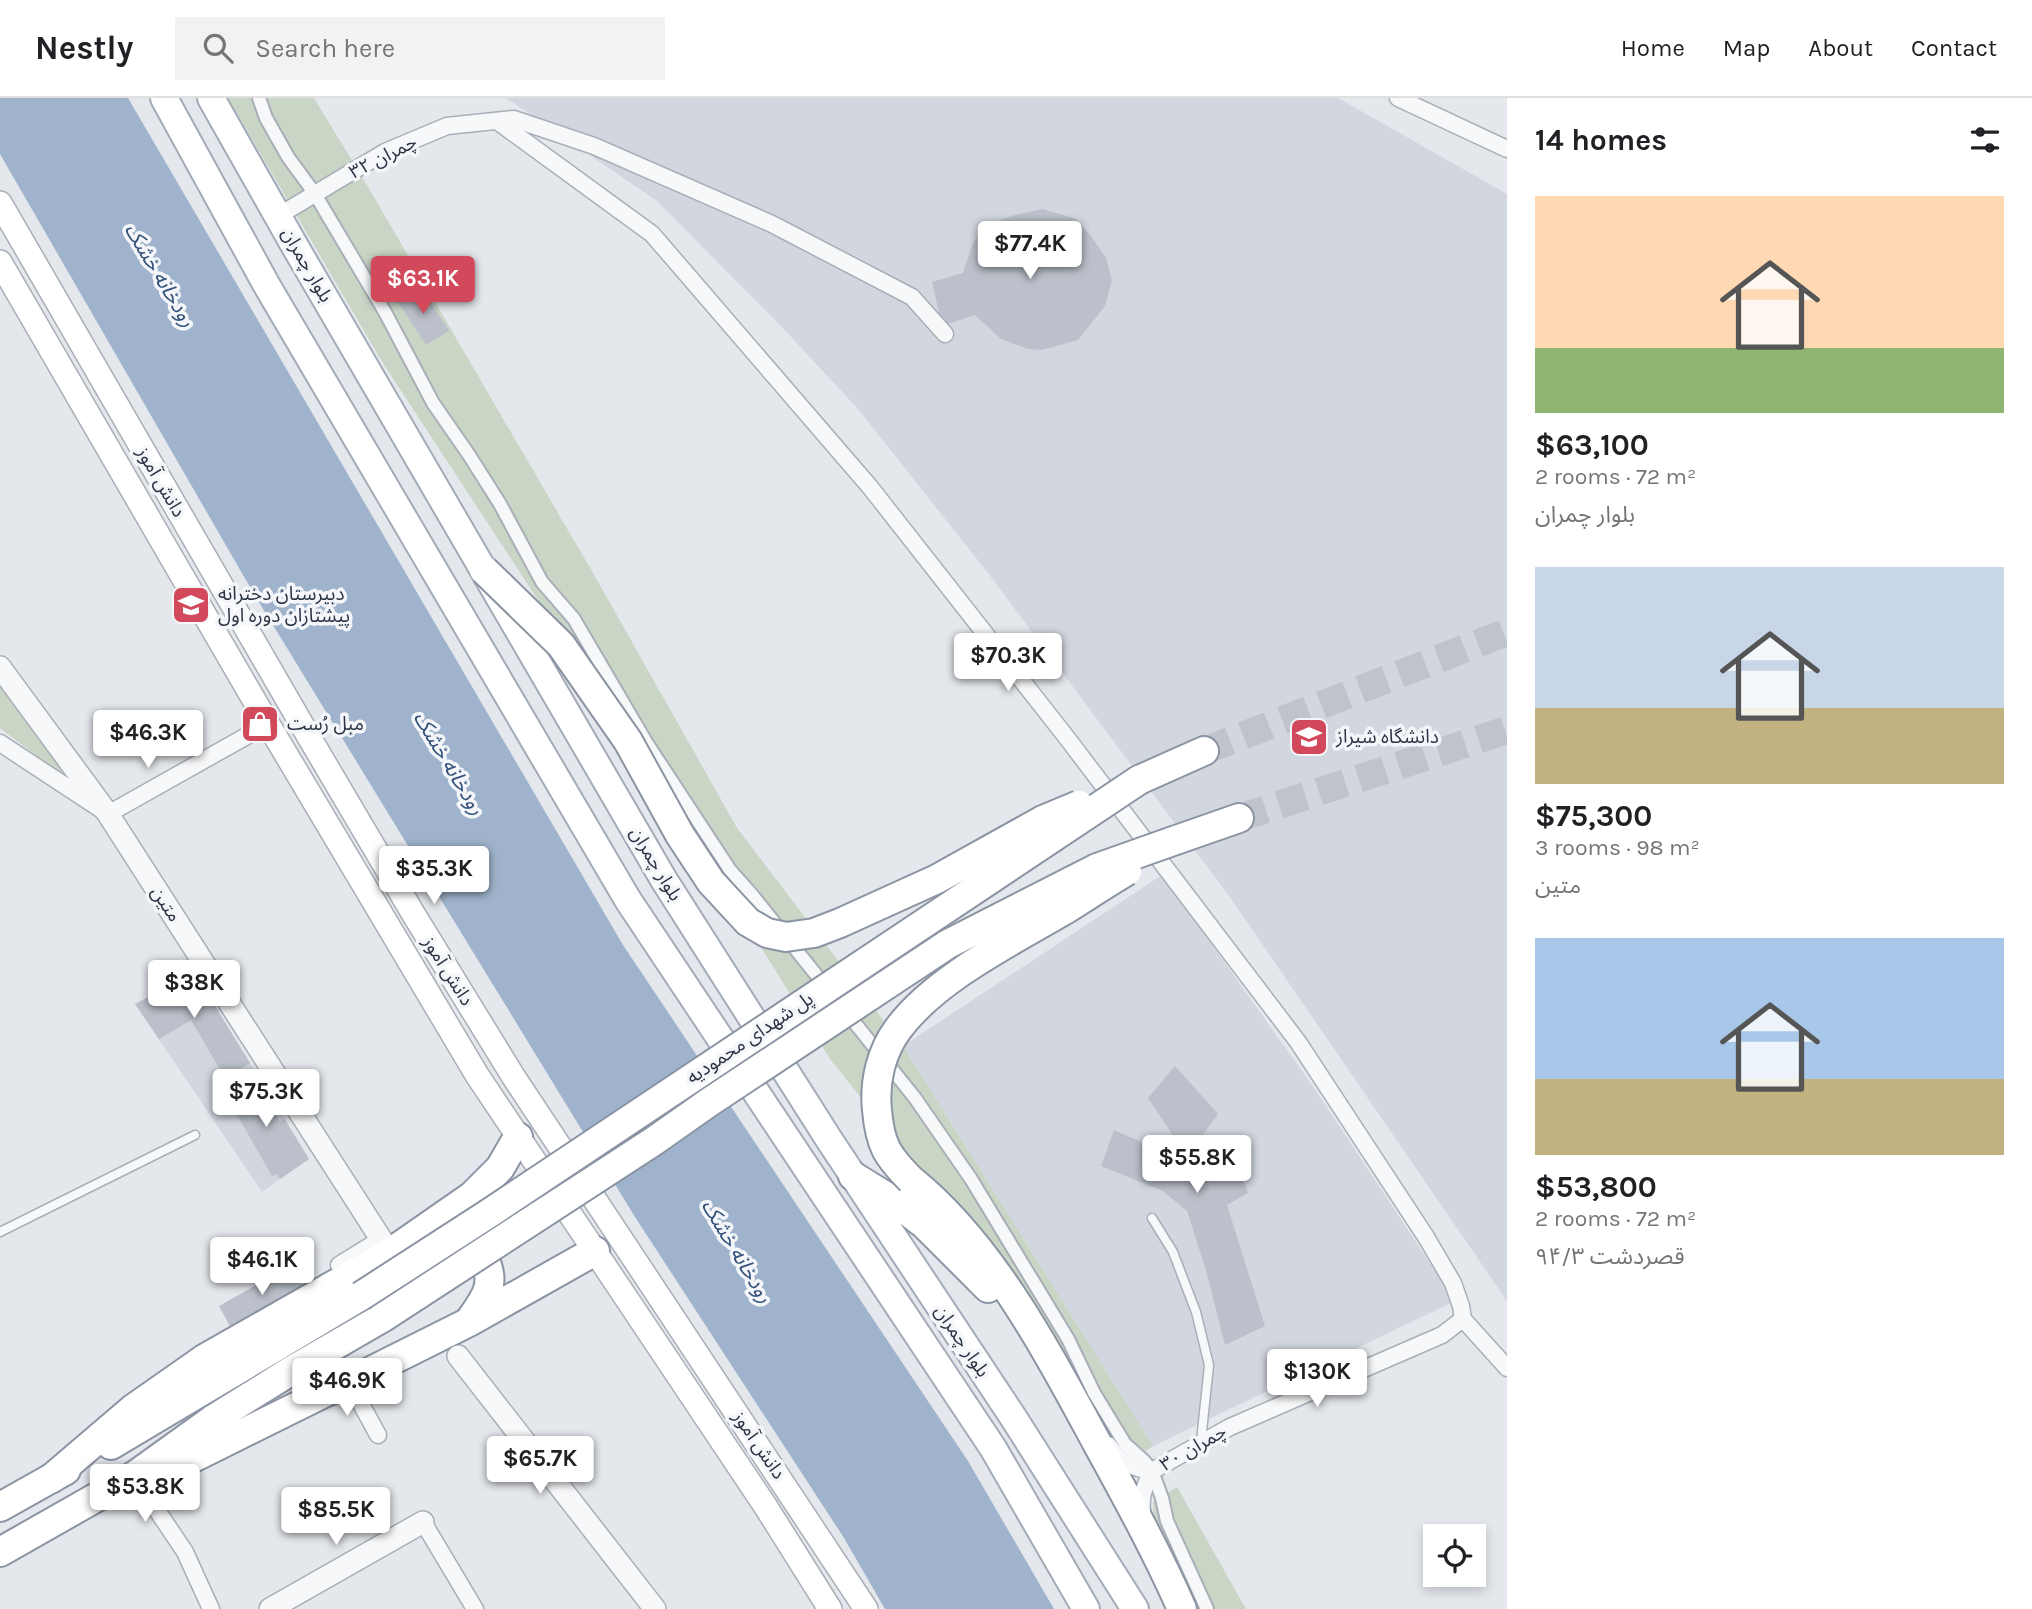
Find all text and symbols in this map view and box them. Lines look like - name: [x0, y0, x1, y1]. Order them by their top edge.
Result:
- search box: [175, 17, 665, 80]
- text: Nestly: [35, 29, 133, 67]
- icon: search: [199, 29, 237, 67]
- text: Search here: [255, 33, 395, 64]
- text: Home: [1621, 34, 1685, 62]
- text: Map: [1723, 34, 1770, 62]
- text: About: [1808, 34, 1873, 62]
- text: Contact: [1911, 34, 1997, 62]
- icon: filters: [1966, 121, 2004, 159]
- text: 14 homes: [1535, 122, 1667, 158]
- street label: ۳۲ چمران: [345, 131, 421, 184]
- water label: رودخانه خشک: [120, 219, 200, 331]
- pin: $77.4K: [973, 222, 1087, 281]
- street label: بلوار چمران: [276, 224, 337, 307]
- text: $77.4K: [994, 230, 1066, 257]
- icon: home: [1707, 242, 1833, 368]
- pin: $63.1K: [366, 256, 480, 316]
- text: $63.1K: [387, 265, 459, 292]
- text: $63,100: [1535, 427, 1649, 463]
- street label: دانش آموز: [132, 442, 190, 521]
- text: 2 rooms · 72 m²: [1535, 463, 1696, 490]
- text: بلوار چمران: [1535, 501, 1635, 528]
- place label: دبیرستان دخترانه پیشتازان دوره اول: [218, 583, 350, 628]
- school or university icon: دبیرستان دخترانه پیشتازان دوره اول: [170, 584, 212, 626]
- icon: home: [1707, 613, 1833, 739]
- pin: $70.3K: [951, 634, 1065, 693]
- text: $70.3K: [970, 642, 1046, 669]
- shop icon: مبل رُست: [239, 703, 281, 745]
- water label: رودخانه خشک: [409, 707, 489, 819]
- pin: $46.3K: [91, 710, 205, 770]
- place label: مبل رُست: [287, 713, 364, 735]
- school or university icon: دانشگاه شیراز: [1288, 716, 1330, 758]
- text: $46.3K: [109, 719, 187, 746]
- place label: دانشگاه شیراز: [1335, 726, 1439, 748]
- text: $75,300: [1535, 798, 1652, 834]
- street label: بلوار چمران: [624, 823, 687, 906]
- text: 3 rooms · 98 m²: [1535, 834, 1700, 861]
- pin: $35.3K: [377, 846, 491, 906]
- text: $35.3K: [395, 855, 473, 882]
- text: متین: [1535, 872, 1581, 899]
- street label: متین: [146, 882, 186, 926]
- street label: دانش آموز: [418, 931, 478, 1010]
- pin: $38K: [153, 960, 235, 1020]
- text: $38K: [164, 969, 224, 996]
- icon: home: [1707, 984, 1833, 1110]
- street label: پل شهدای محمودیه: [682, 987, 818, 1090]
- pin: $75.3K: [209, 1070, 323, 1129]
- text: $75.3K: [229, 1078, 303, 1105]
- pin: $55.8K: [1140, 1136, 1254, 1195]
- text: $55.8K: [1158, 1144, 1236, 1171]
- text: $53,800: [1535, 1169, 1657, 1205]
- water label: رودخانه خشک: [697, 1195, 777, 1307]
- text: 2 rooms · 72 m²: [1535, 1205, 1696, 1232]
- pin: $46.1K: [205, 1238, 319, 1297]
- text: ۹۴/۳ قصردشت: [1535, 1243, 1685, 1270]
- text: $46.1K: [226, 1246, 298, 1273]
- street label: بلوار چمران: [929, 1301, 994, 1382]
- pin: $130K: [1268, 1350, 1366, 1409]
- pin: $46.9K: [290, 1358, 404, 1418]
- text: $130K: [1283, 1358, 1351, 1385]
- text: $46.9K: [308, 1367, 386, 1394]
- street label: دانش آموز: [728, 1406, 790, 1483]
- street label: ۳۰ چمران: [1156, 1420, 1231, 1477]
- pin: $65.7K: [483, 1436, 597, 1496]
- text: $65.7K: [503, 1445, 577, 1472]
- pin: $53.8K: [88, 1464, 202, 1524]
- text: $53.8K: [106, 1473, 184, 1500]
- pin: $85.5K: [279, 1488, 393, 1547]
- text: $85.5K: [297, 1496, 375, 1523]
- map controls: [1423, 1524, 1486, 1587]
- button: locate: [1423, 1524, 1486, 1587]

